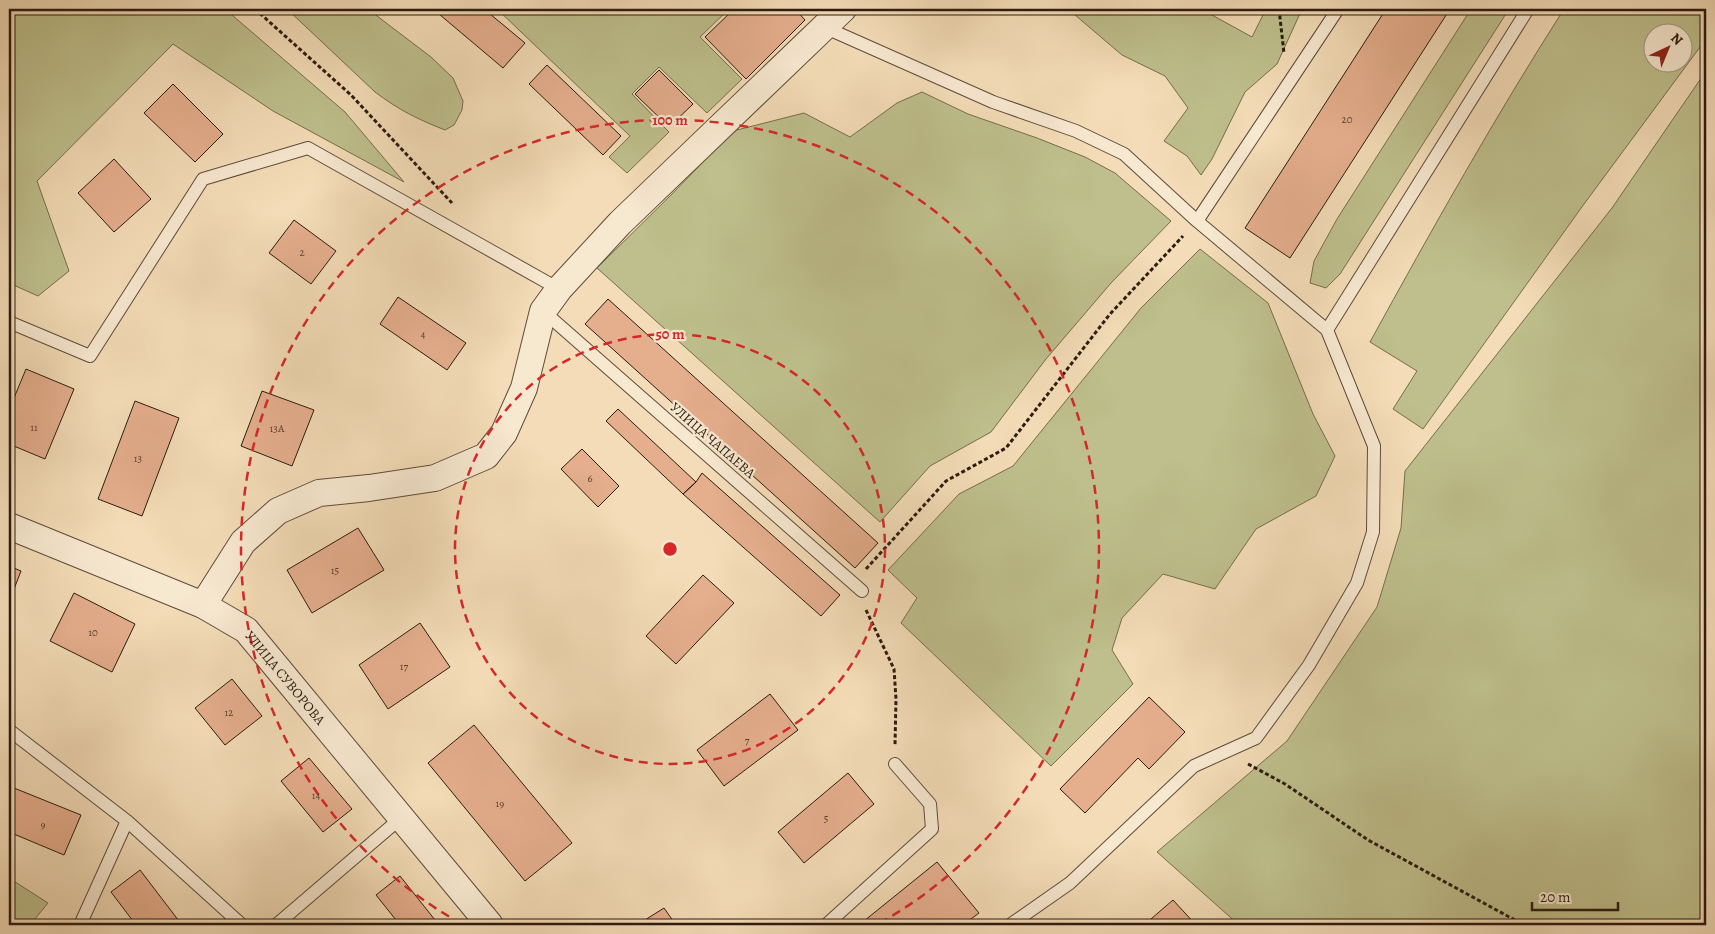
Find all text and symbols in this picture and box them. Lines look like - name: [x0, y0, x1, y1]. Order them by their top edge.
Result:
- north arrow: [1642, 22, 1692, 72]
- text: N: [1666, 29, 1687, 49]
- text: 100 m: [652, 110, 688, 130]
- house number: 20: [1341, 112, 1353, 127]
- house number: 2: [299, 245, 305, 260]
- text: 50 m: [655, 324, 685, 344]
- house number: 4: [421, 327, 426, 342]
- street label: УЛИЦА ЧАПАЕВА: [666, 398, 760, 483]
- house number: 11: [30, 420, 38, 435]
- house number: 13А: [270, 421, 285, 436]
- house number: 13: [134, 451, 142, 466]
- house number: 6: [587, 471, 593, 486]
- centre of rings: [661, 540, 679, 558]
- house number: 15: [331, 563, 340, 578]
- house number: 10: [88, 625, 98, 640]
- street label: УЛИЦА СУВОРОВА: [240, 627, 330, 730]
- house number: 17: [400, 659, 409, 674]
- house number: 12: [225, 705, 234, 720]
- house number: 7: [745, 733, 750, 748]
- house number: 14: [312, 788, 320, 803]
- house number: 19: [496, 796, 504, 811]
- house number: 5: [824, 811, 829, 826]
- house number: 9: [40, 817, 46, 832]
- scale bar: [1532, 879, 1619, 911]
- text: 20 m: [1540, 887, 1571, 907]

